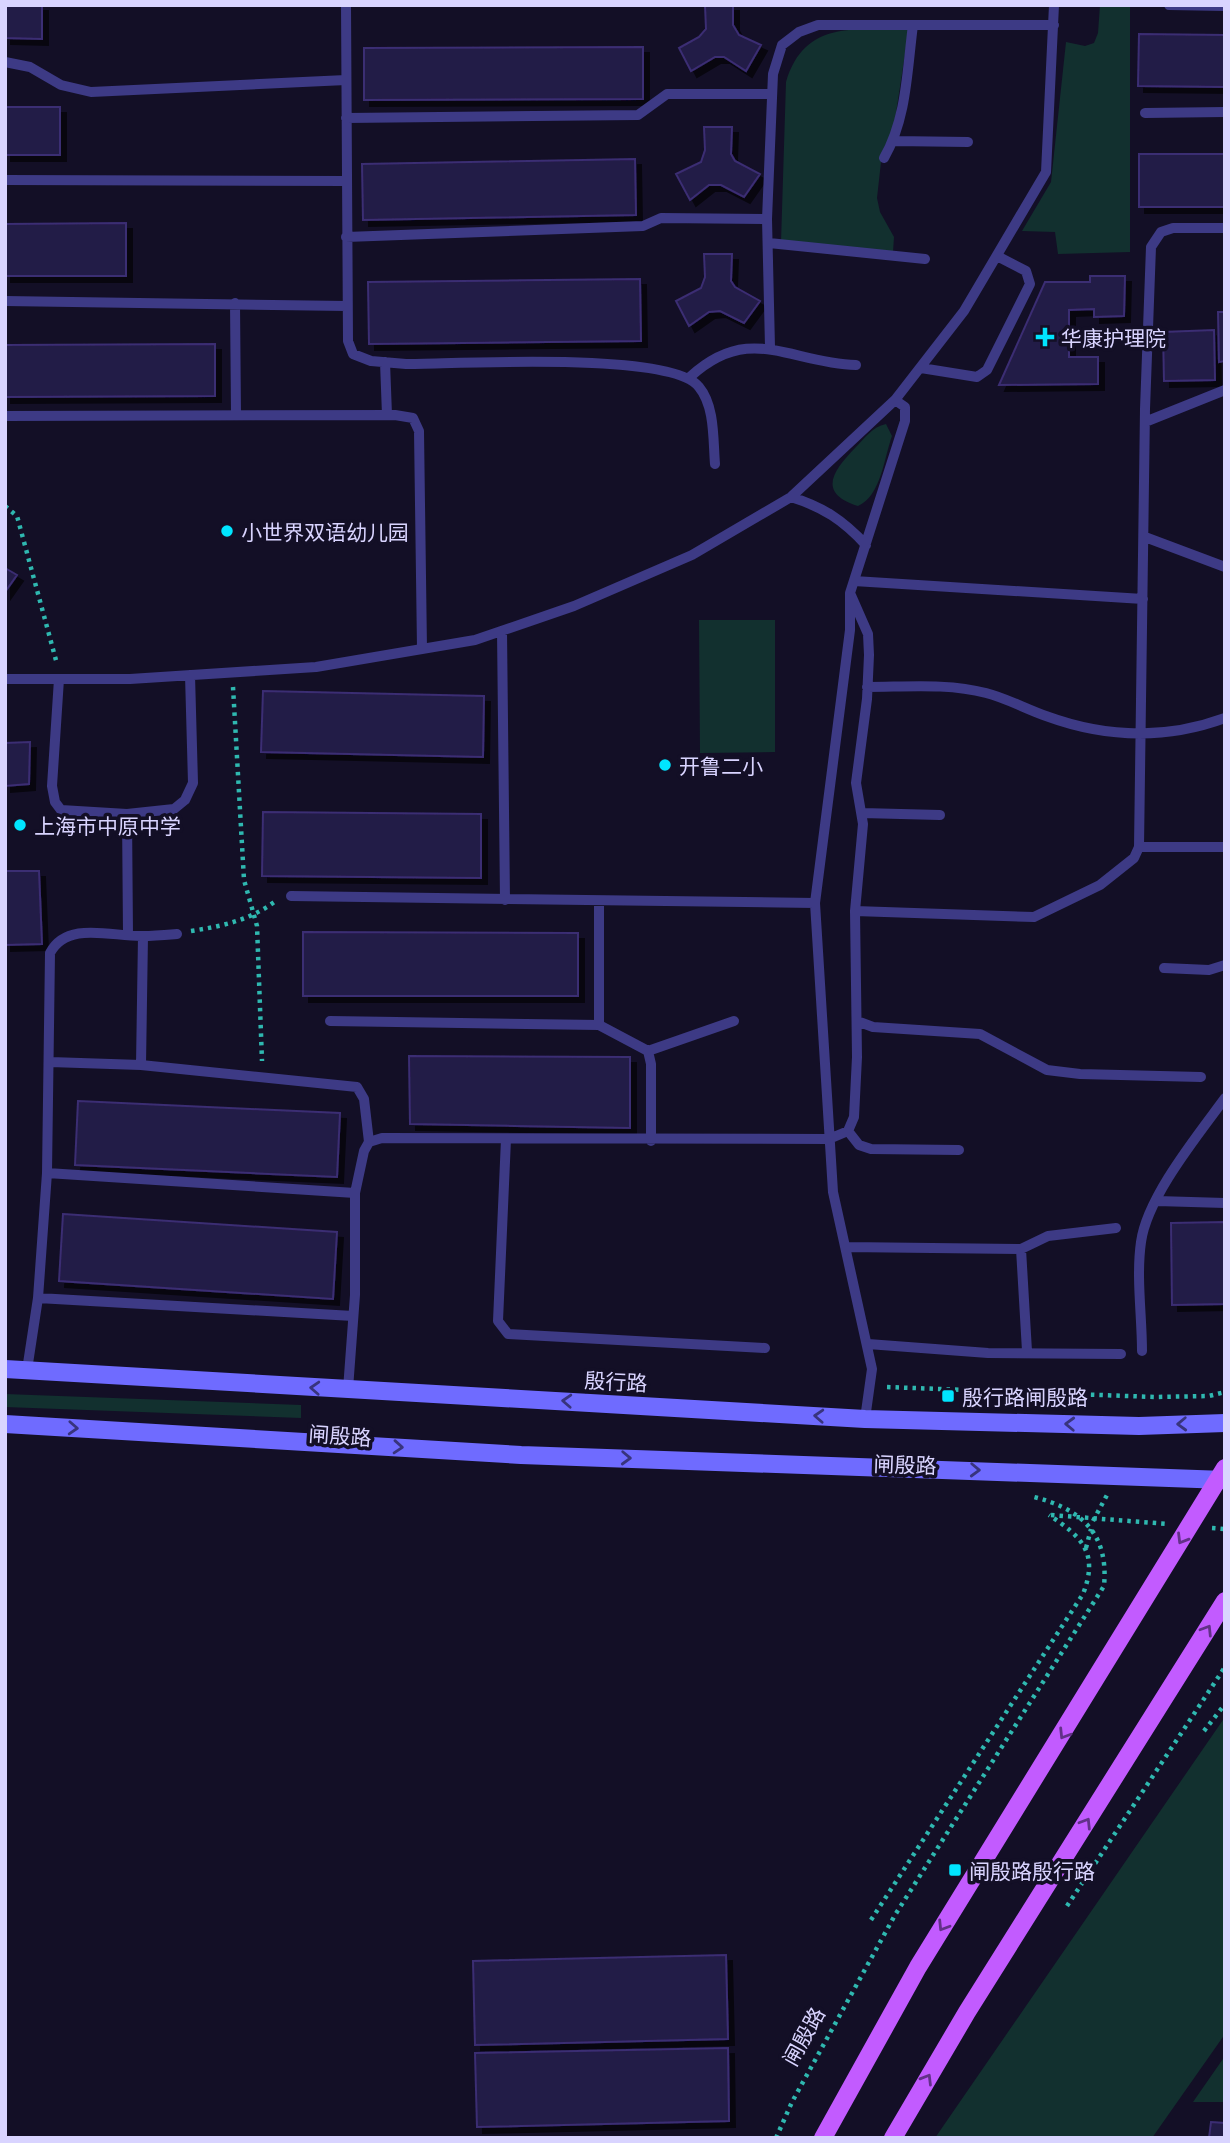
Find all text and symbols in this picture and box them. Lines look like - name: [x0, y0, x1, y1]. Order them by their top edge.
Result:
- place label: 华康护理院: [1061, 325, 1166, 350]
- marker: 华康护理院: [1035, 327, 1055, 347]
- place label: 小世界双语幼儿园: [241, 519, 409, 544]
- marker: 小世界双语幼儿园: [219, 523, 235, 539]
- place label: 开鲁二小: [679, 753, 763, 778]
- marker: 开鲁二小: [657, 757, 673, 773]
- place label: 上海市中原中学: [34, 813, 181, 838]
- marker: 上海市中原中学: [12, 817, 28, 833]
- street label: 殷行路: [584, 1367, 648, 1395]
- one-way arrow: [310, 1380, 321, 1395]
- place label: 殷行路闸殷路: [962, 1384, 1088, 1409]
- marker: 殷行路闸殷路: [940, 1388, 956, 1404]
- one-way arrow: [561, 1394, 572, 1409]
- one-way arrow: [813, 1409, 824, 1424]
- one-way arrow: [1065, 1416, 1075, 1432]
- one-way arrow: [1176, 1417, 1187, 1432]
- one-way arrow: [68, 1420, 79, 1435]
- street label: 闸殷路: [308, 1420, 372, 1450]
- one-way arrow: [393, 1439, 404, 1454]
- street label: 闸殷路: [873, 1450, 937, 1478]
- one-way arrow: [620, 1451, 631, 1466]
- one-way arrow: [970, 1463, 981, 1478]
- one-way arrow: [1177, 1531, 1190, 1544]
- one-way arrow: [1198, 1625, 1211, 1638]
- one-way arrow: [1060, 1726, 1073, 1739]
- one-way arrow: [1077, 1818, 1090, 1831]
- place label: 闸殷路殷行路: [969, 1858, 1095, 1883]
- marker: 闸殷路殷行路: [947, 1862, 963, 1878]
- one-way arrow: [939, 1919, 952, 1932]
- street label: 闸殷路: [777, 2002, 829, 2070]
- one-way arrow: [918, 2073, 931, 2086]

